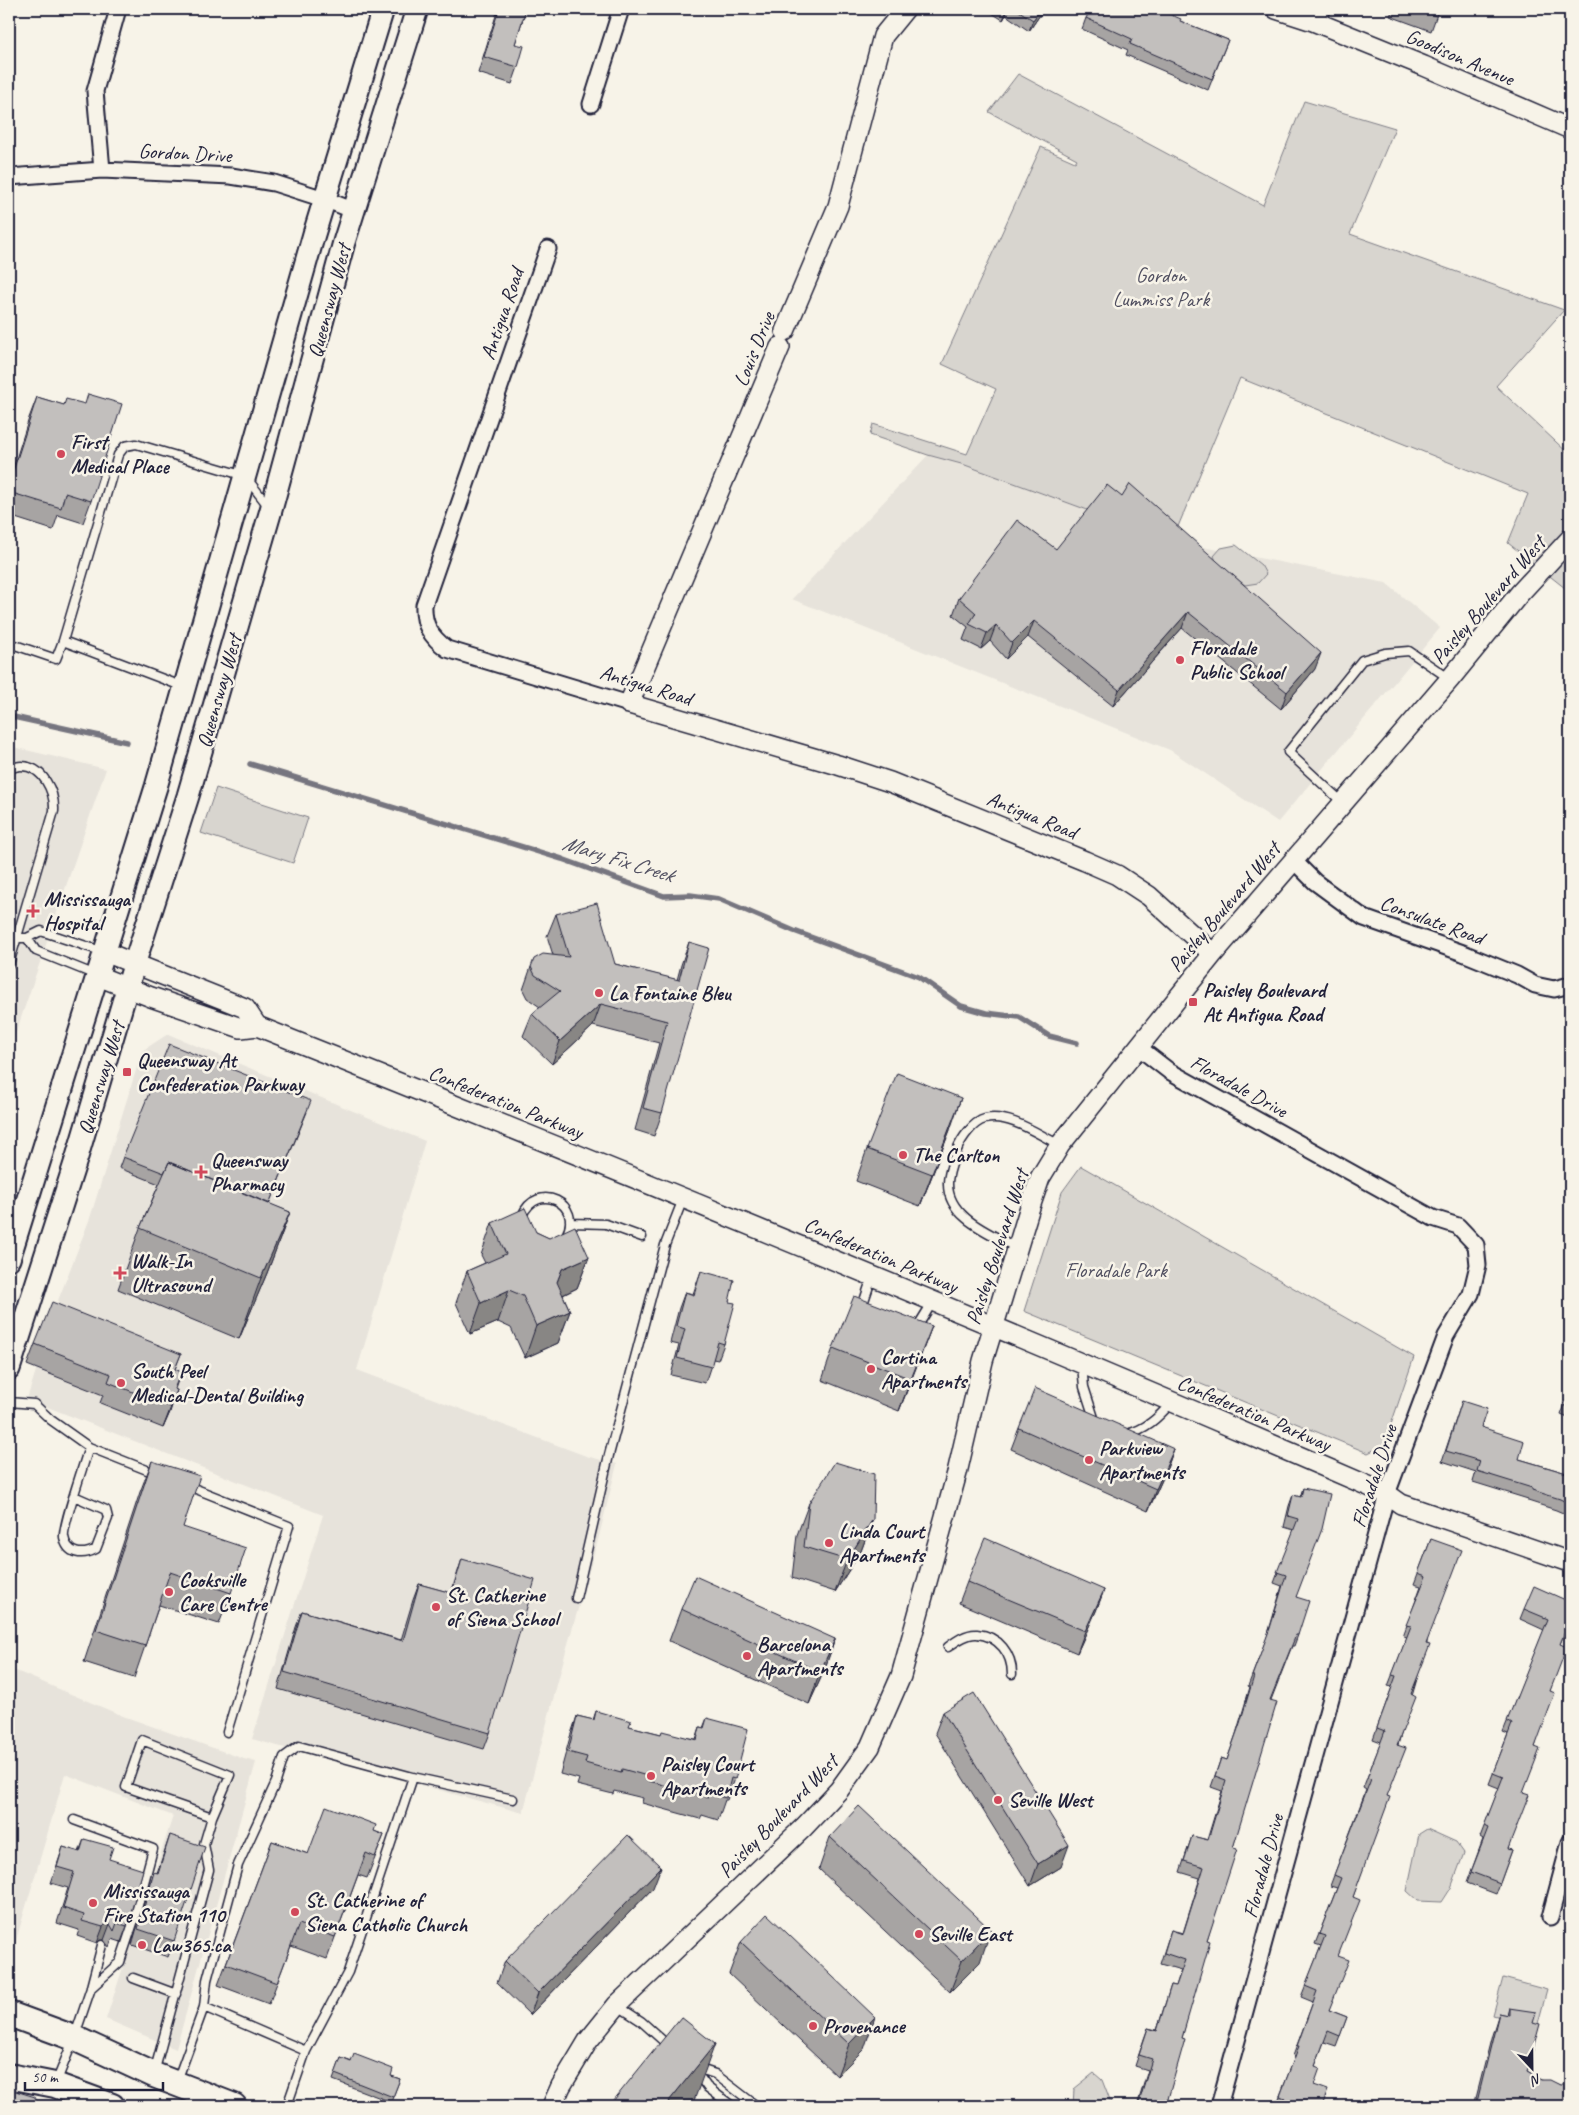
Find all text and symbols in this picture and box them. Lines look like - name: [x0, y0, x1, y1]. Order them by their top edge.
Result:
- street label: Goodison Avenue: [1402, 23, 1520, 92]
- street label: Gordon Drive: [138, 138, 234, 169]
- street label: Queensway West: [301, 238, 357, 361]
- street label: Antigua Road: [474, 261, 531, 363]
- park label: Gordon Lummiss Park: [1113, 262, 1211, 312]
- street label: Louis Drive: [727, 307, 781, 390]
- place label: First Medical Place: [71, 429, 171, 479]
- marker: First Medical Place: [55, 448, 67, 460]
- street label: Paisley Boulevard West: [1425, 528, 1553, 669]
- street label: Queensway West: [190, 629, 248, 751]
- place label: Floradale Public School: [1190, 635, 1288, 685]
- marker: Floradale Public School: [1174, 654, 1186, 666]
- street label: Antigua Road: [597, 659, 699, 712]
- street label: Antigua Road: [983, 785, 1084, 846]
- water label: Mary Fix Creek: [559, 829, 681, 890]
- street label: Paisley Boulevard West: [1162, 835, 1288, 977]
- place label: Mississauga Hospital: [44, 886, 131, 936]
- street label: Consulate Road: [1377, 889, 1491, 952]
- marker: Mississauga Hospital: [26, 904, 40, 918]
- place label: Paisley Boulevard At Antigua Road: [1203, 977, 1329, 1027]
- place label: La Fontaine Bleu: [609, 980, 733, 1006]
- marker: La Fontaine Bleu: [593, 987, 605, 999]
- marker: Paisley Boulevard At Antigua Road: [1187, 996, 1199, 1008]
- street label: Queensway West: [72, 1016, 131, 1138]
- place label: Queensway At Confederation Parkway: [137, 1047, 305, 1097]
- street label: Floradale Drive: [1186, 1049, 1293, 1124]
- street label: Confederation Parkway: [425, 1059, 589, 1145]
- marker: Queensway At Confederation Parkway: [121, 1066, 133, 1078]
- place label: The Carlton: [913, 1142, 1000, 1168]
- place label: Queensway Pharmacy: [211, 1147, 289, 1198]
- marker: The Carlton: [897, 1149, 909, 1161]
- street label: Paisley Boulevard West: [960, 1163, 1035, 1328]
- marker: Queensway Pharmacy: [195, 1166, 207, 1178]
- street label: Confederation Parkway: [800, 1211, 963, 1300]
- place label: Walk-In Ultrasound: [131, 1248, 214, 1298]
- park label: Floradale Park: [1065, 1257, 1168, 1283]
- marker: Walk-In Ultrasound: [113, 1266, 127, 1280]
- place label: Cortina Apartments: [881, 1344, 969, 1394]
- place label: South Peel Medical-Dental Building: [131, 1358, 304, 1408]
- marker: Cortina Apartments: [865, 1363, 877, 1375]
- street label: Confederation Parkway: [1173, 1369, 1336, 1458]
- marker: South Peel Medical-Dental Building: [115, 1377, 127, 1389]
- street label: Floradale Drive: [1345, 1420, 1403, 1531]
- place label: Parkview Apartments: [1099, 1435, 1187, 1485]
- marker: Parkview Apartments: [1083, 1454, 1095, 1466]
- place label: Linda Court Apartments: [839, 1518, 927, 1568]
- marker: Linda Court Apartments: [823, 1537, 835, 1549]
- place label: Cooksville Care Centre: [179, 1567, 269, 1617]
- place label: St. Catherine of Siena School: [446, 1582, 562, 1632]
- marker: Cooksville Care Centre: [163, 1586, 175, 1598]
- marker: St. Catherine of Siena School: [430, 1601, 442, 1613]
- place label: Barcelona Apartments: [757, 1631, 845, 1681]
- marker: Barcelona Apartments: [741, 1650, 753, 1662]
- street label: Paisley Boulevard West: [713, 1747, 846, 1883]
- place label: Paisley Court Apartments: [661, 1751, 757, 1801]
- marker: Paisley Court Apartments: [645, 1770, 657, 1782]
- place label: Seville West: [1008, 1787, 1095, 1813]
- marker: Seville West: [992, 1794, 1004, 1806]
- street label: Floradale Drive: [1237, 1810, 1290, 1921]
- place label: Mississauga Fire Station 110: [103, 1878, 227, 1928]
- place label: St. Catherine of Siena Catholic Church: [305, 1887, 469, 1937]
- marker: Mississauga Fire Station 110: [87, 1897, 99, 1909]
- marker: St. Catherine of Siena Catholic Church: [289, 1906, 301, 1918]
- place label: Seville East: [929, 1921, 1015, 1947]
- marker: Seville East: [913, 1928, 925, 1940]
- place label: Law365.ca: [152, 1932, 232, 1958]
- marker: Law365.ca: [136, 1939, 148, 1951]
- place label: Provenance: [823, 2013, 907, 2039]
- marker: Provenance: [807, 2020, 819, 2032]
- north arrow: [1506, 2042, 1556, 2092]
- scale bar: [25, 2060, 162, 2092]
- text: 50 m: [32, 2068, 59, 2087]
- text: N: [1527, 2070, 1544, 2090]

